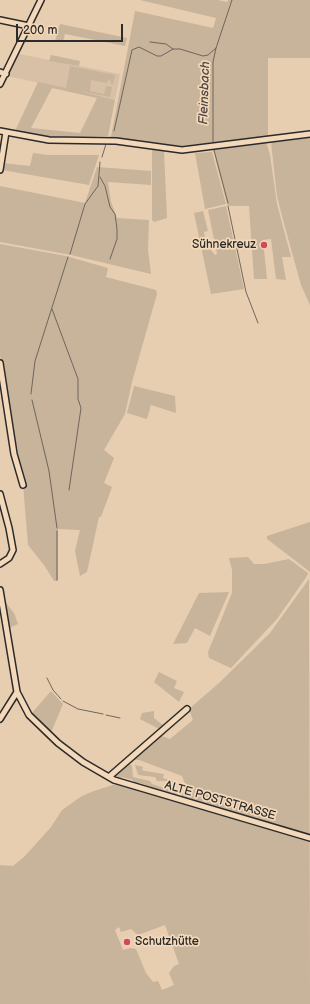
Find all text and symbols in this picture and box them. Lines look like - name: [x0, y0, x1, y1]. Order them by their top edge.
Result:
- scale bar: [18, 16, 125, 42]
- text: 200 m: [23, 23, 57, 38]
- water label: Fleinsbach: [196, 61, 214, 125]
- place label: Sühnekreuz: [192, 238, 256, 252]
- marker: Sühnekreuz: [259, 240, 269, 250]
- street label: ALTE POSTSTRASSE: [163, 778, 277, 824]
- place label: Schutzhütte: [135, 935, 199, 949]
- marker: Schutzhütte: [122, 937, 132, 947]

